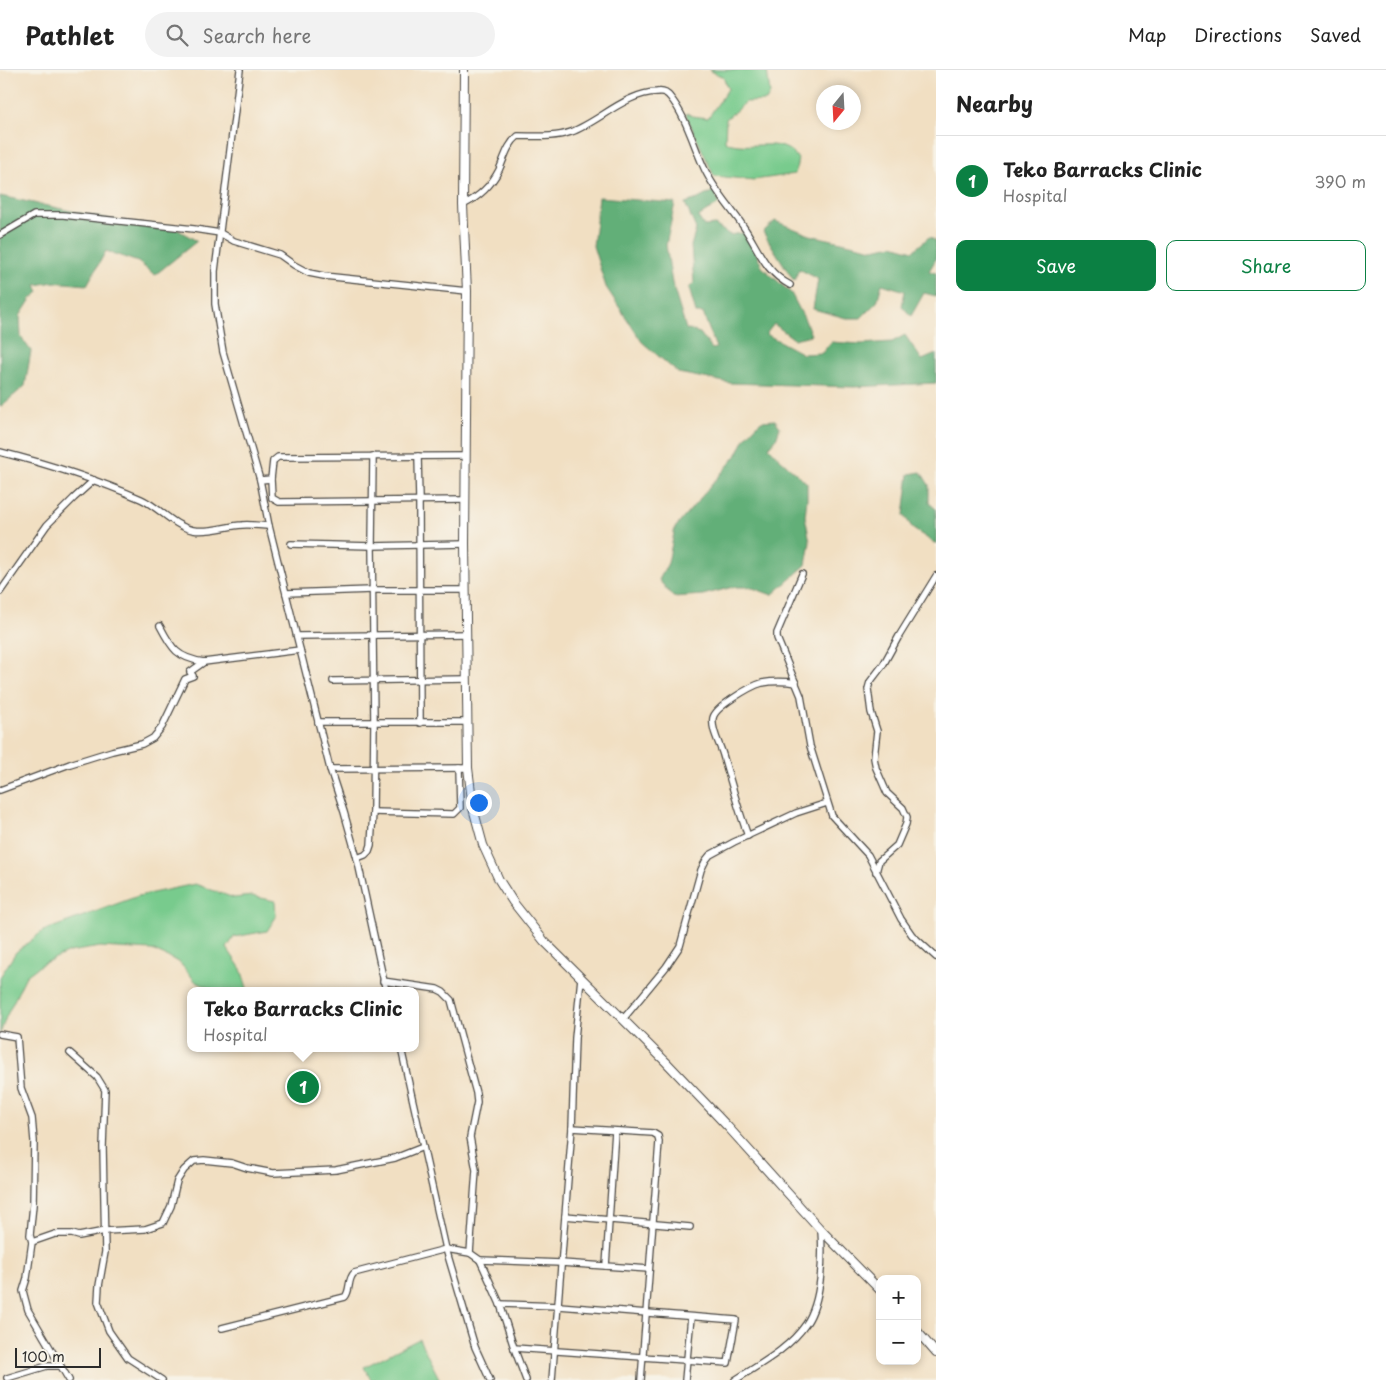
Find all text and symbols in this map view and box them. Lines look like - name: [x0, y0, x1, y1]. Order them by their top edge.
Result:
- search box: [145, 12, 495, 57]
- text: Pathlet: [25, 17, 115, 53]
- icon: search: [163, 21, 191, 49]
- text: Search here: [203, 21, 311, 49]
- text: Map: [1128, 21, 1166, 48]
- text: Directions: [1194, 21, 1282, 48]
- text: Saved: [1310, 21, 1361, 48]
- north arrow: [816, 85, 861, 130]
- text: Nearby: [956, 87, 1033, 119]
- text: Teko Barracks Clinic: [1003, 155, 1202, 183]
- text: 1: [968, 169, 976, 193]
- text: 390 m: [1315, 169, 1366, 193]
- text: Hospital: [1003, 183, 1067, 207]
- button: Save: [956, 240, 1156, 291]
- button: Share: [1166, 240, 1366, 291]
- your location: [466, 790, 492, 816]
- popup: [187, 987, 419, 1052]
- text: Teko Barracks Clinic: [203, 994, 403, 1022]
- text: Hospital: [203, 1022, 268, 1046]
- pin: 1: [287, 1068, 319, 1106]
- map controls: [876, 1275, 921, 1365]
- button: +: [876, 1275, 921, 1320]
- button: −: [876, 1320, 921, 1365]
- scale bar: [15, 1345, 101, 1368]
- text: 100 m: [22, 1346, 65, 1367]

